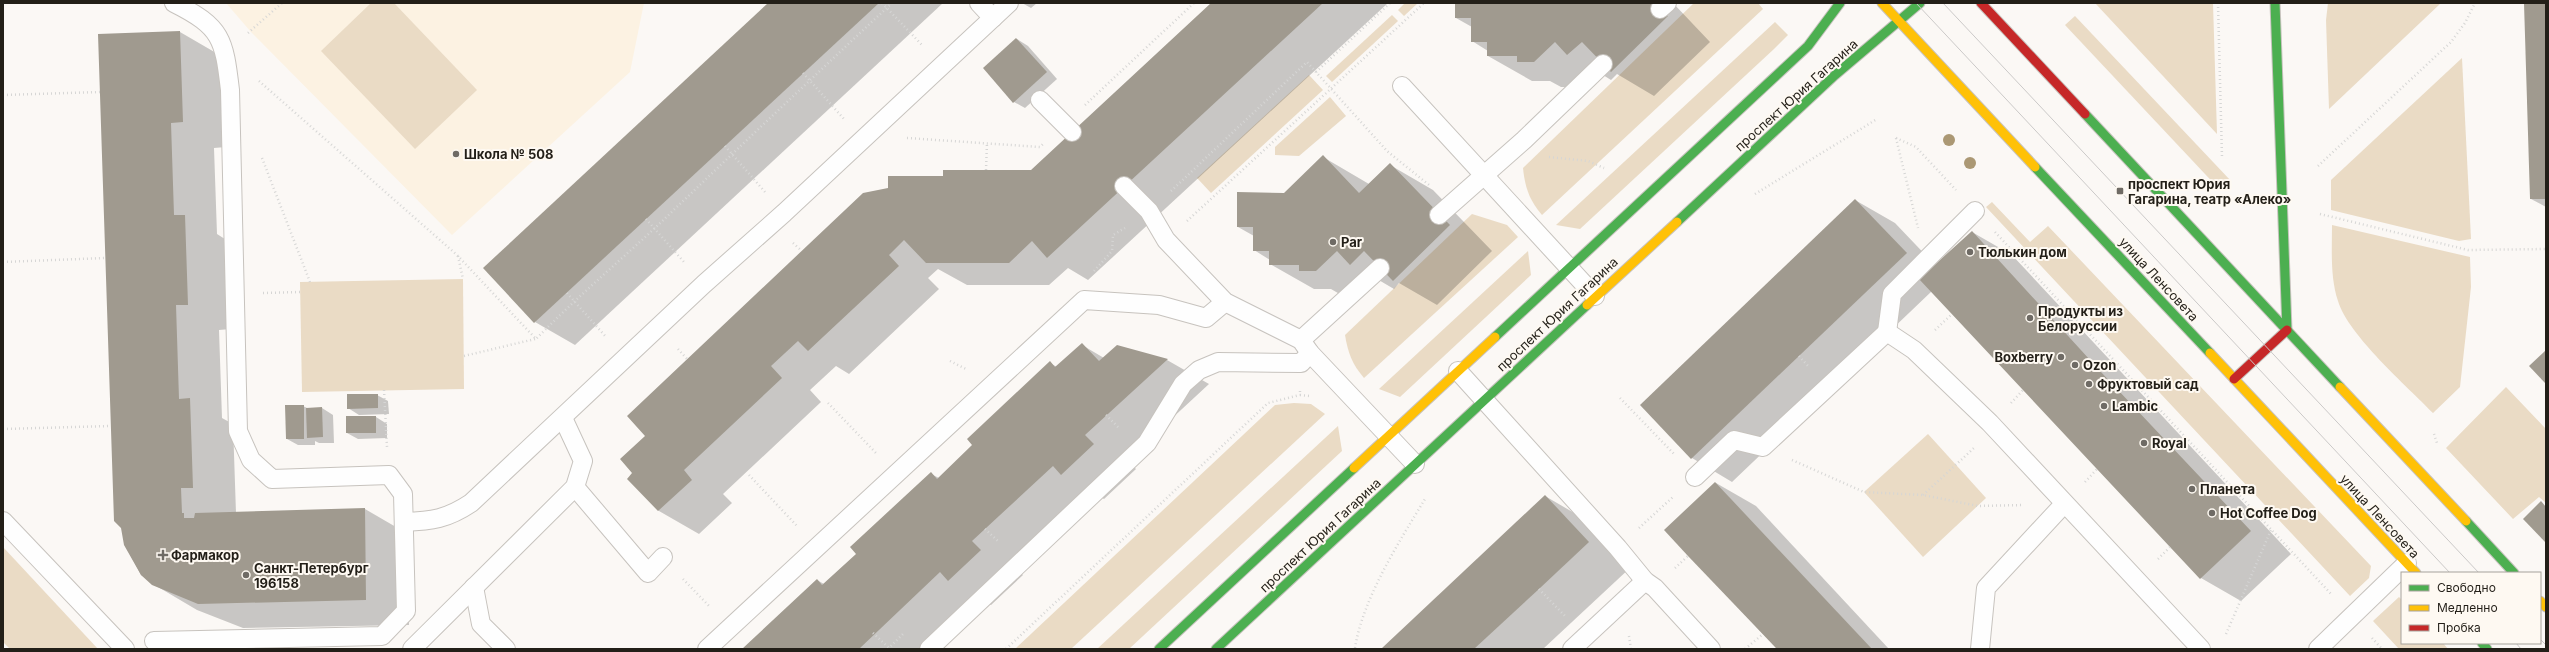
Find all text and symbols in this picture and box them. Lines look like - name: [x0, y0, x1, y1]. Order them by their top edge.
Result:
- street label: проспект Юрия Гагарина: [1731, 36, 1861, 154]
- place label: Школа № 508: [464, 146, 554, 162]
- marker: Школа № 508: [451, 149, 461, 159]
- place label: проспект Юрия Гагарина, театр «Алеко»: [2128, 176, 2292, 207]
- marker: проспект Юрия Гагарина, театр «Алеко»: [2115, 186, 2125, 196]
- place label: Par: [1341, 234, 1363, 250]
- street label: улица Ленсовета: [2116, 234, 2202, 324]
- marker: Par: [1328, 237, 1338, 247]
- place label: Тюлькин дом: [1978, 244, 2067, 260]
- marker: Тюлькин дом: [1965, 247, 1975, 257]
- street label: проспект Юрия Гагарина: [1493, 254, 1621, 374]
- place label: Продукты из Белоруссии: [2038, 303, 2123, 334]
- marker: Продукты из Белоруссии: [2025, 313, 2035, 323]
- place label: Boxberry: [1994, 349, 2053, 365]
- marker: Boxberry: [2056, 352, 2066, 362]
- place label: Ozon: [2083, 357, 2116, 373]
- marker: Ozon: [2070, 360, 2080, 370]
- place label: Фруктовый сад: [2097, 376, 2199, 392]
- marker: Фруктовый сад: [2084, 379, 2094, 389]
- place label: Lambic: [2112, 398, 2158, 414]
- marker: Lambic: [2099, 401, 2109, 411]
- place label: Royal: [2152, 435, 2187, 451]
- marker: Royal: [2139, 438, 2149, 448]
- street label: улица Ленсовета: [2337, 471, 2423, 561]
- street label: проспект Юрия Гагарина: [1256, 475, 1384, 595]
- place label: Планета: [2200, 481, 2255, 497]
- marker: Планета: [2187, 484, 2197, 494]
- place label: Hot Coffee Dog: [2220, 505, 2317, 521]
- marker: Hot Coffee Dog: [2207, 508, 2217, 518]
- place label: Фармакор: [171, 547, 239, 563]
- marker: Фармакор: [158, 550, 168, 560]
- place label: Санкт-Петербург 196158: [254, 560, 369, 591]
- marker: Санкт-Петербург 196158: [241, 570, 251, 580]
- legend: [2401, 572, 2541, 644]
- text: Свободно: [2437, 580, 2496, 595]
- text: Медленно: [2437, 600, 2498, 615]
- text: Пробка: [2437, 620, 2481, 635]

